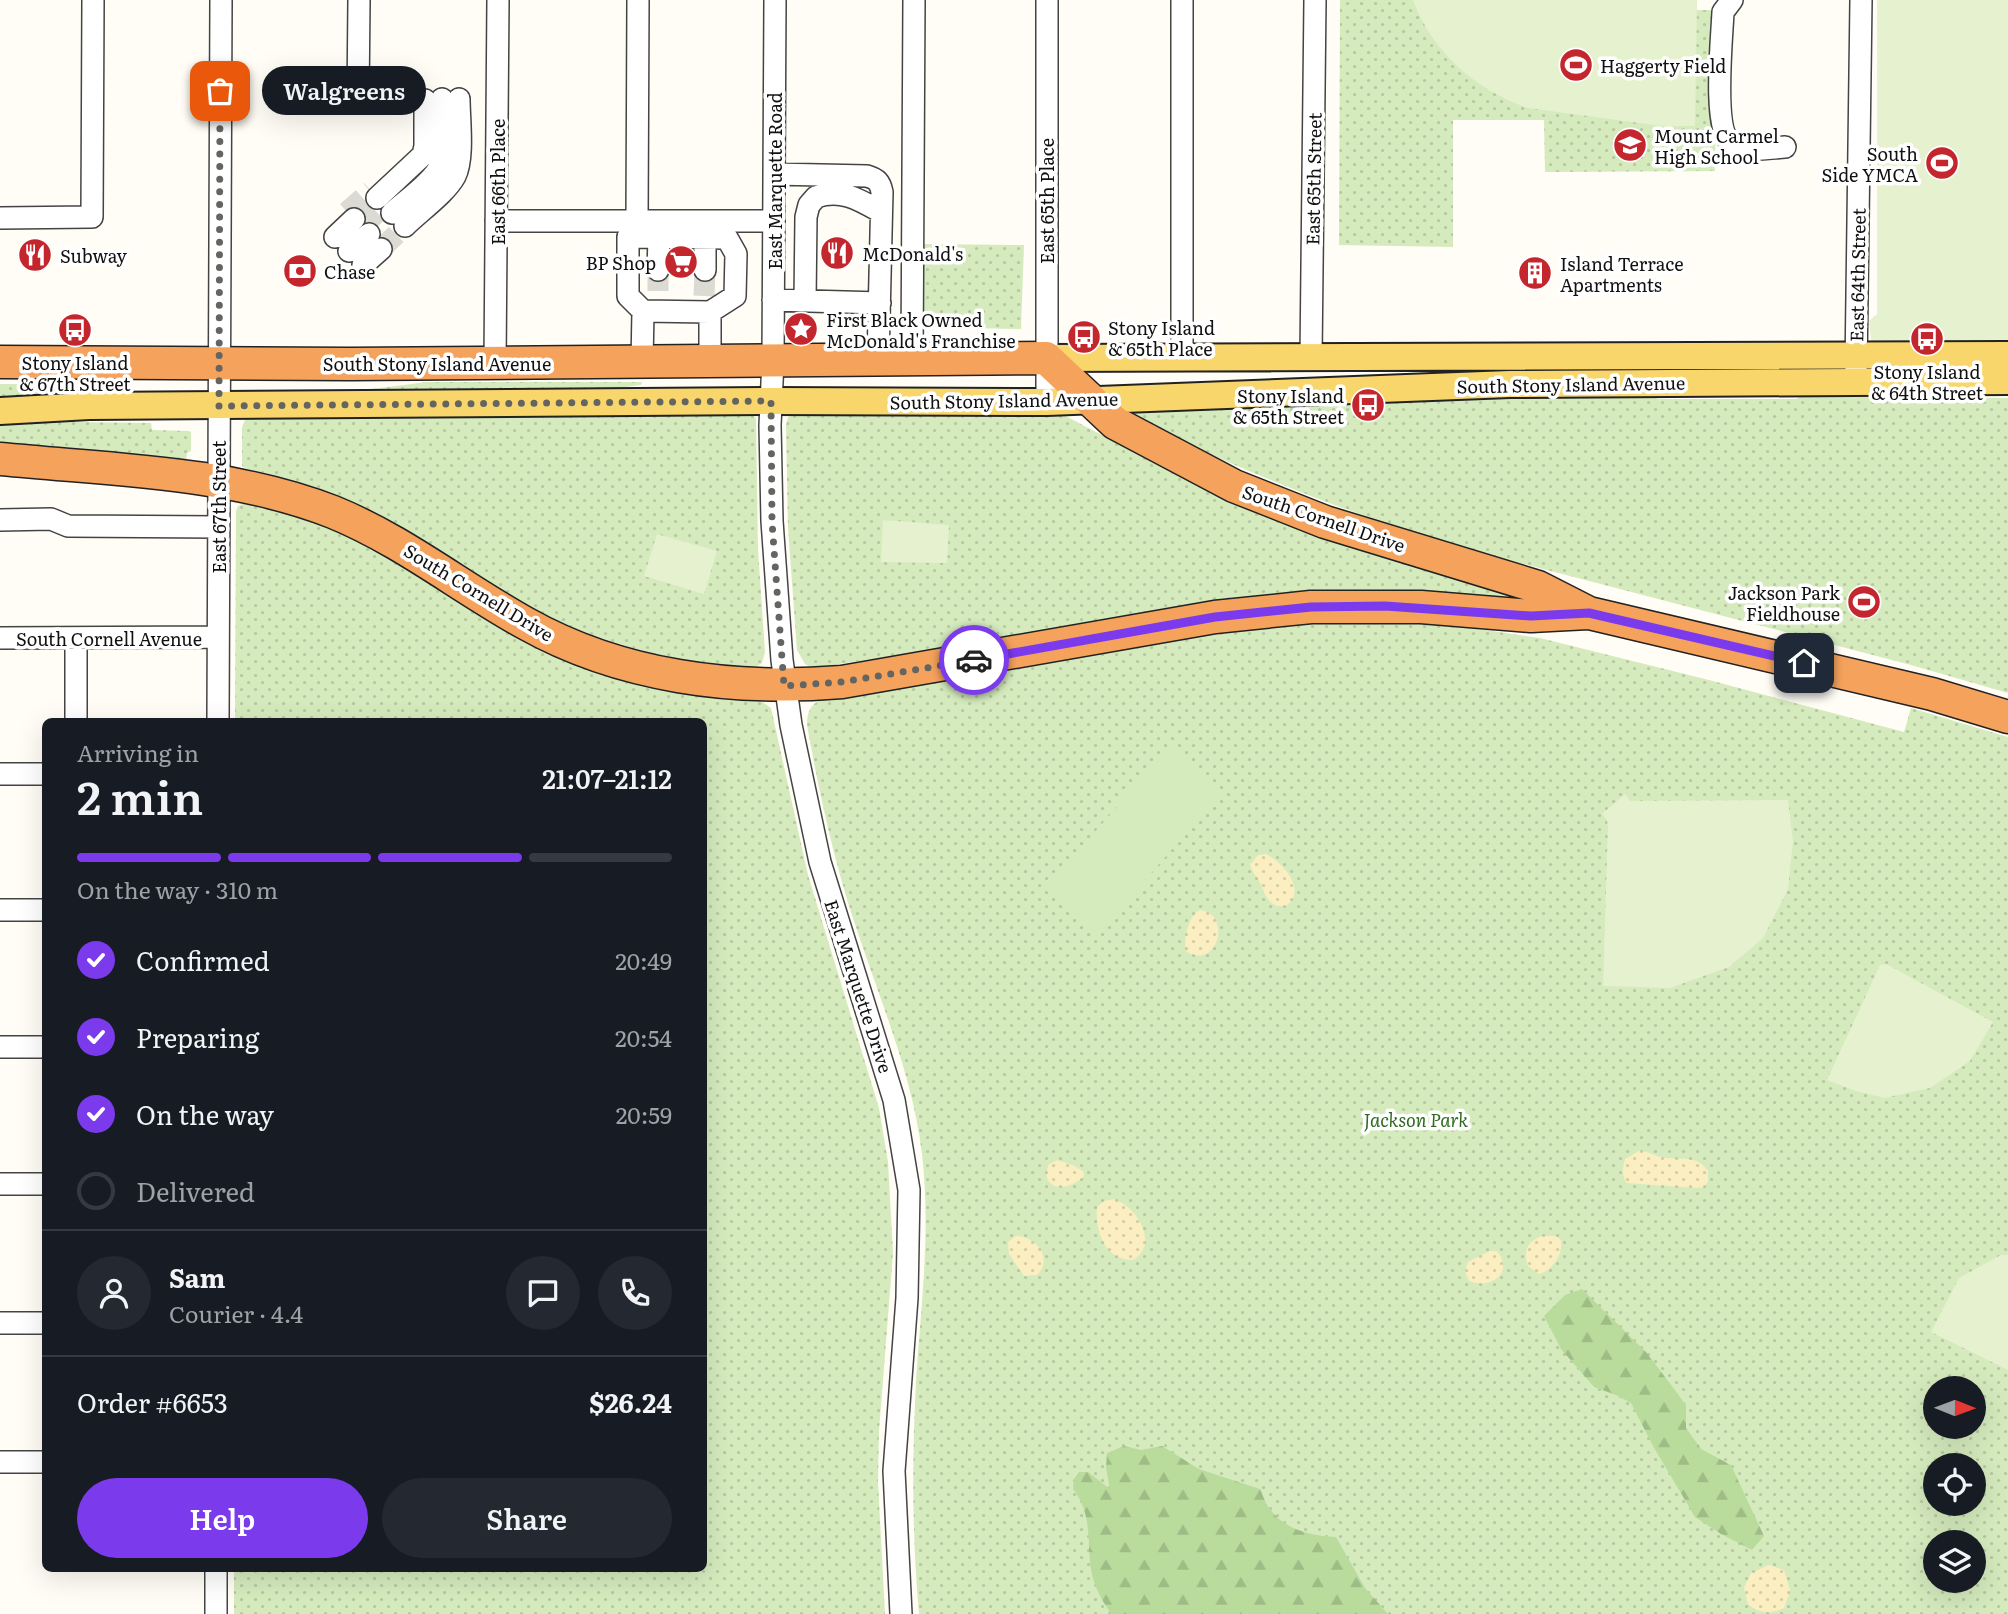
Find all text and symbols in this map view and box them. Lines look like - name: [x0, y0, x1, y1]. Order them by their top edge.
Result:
- sports icon: Haggerty Field: [1557, 46, 1595, 84]
- place label: Haggerty Field: [1600, 52, 1726, 79]
- pin: [190, 61, 250, 121]
- callout: Walgreens: [262, 66, 426, 116]
- icon: bag: [201, 72, 239, 110]
- text: Walgreens: [283, 73, 405, 107]
- street label: East Marquette Road: [761, 92, 788, 270]
- street label: East 65th Street: [1298, 112, 1328, 246]
- street label: East 66th Place: [484, 119, 511, 245]
- place label: Mount Carmel High School: [1654, 122, 1779, 170]
- school or university icon: Mount Carmel High School: [1611, 126, 1649, 164]
- street label: East 65th Place: [1033, 138, 1060, 264]
- place label: South Side YMCA: [1821, 140, 1918, 188]
- sports icon: South Side YMCA: [1923, 144, 1961, 182]
- street label: East 64th Street: [1842, 207, 1872, 342]
- restaurant icon: McDonald's: [818, 234, 856, 272]
- restaurant icon: Subway: [16, 236, 54, 274]
- place label: McDonald's: [862, 240, 963, 267]
- place label: Subway: [60, 242, 127, 269]
- supermarket icon: BP Shop: [662, 243, 700, 281]
- place label: BP Shop: [586, 249, 656, 276]
- place label: Island Terrace Apartments: [1560, 250, 1684, 298]
- bank icon: Chase: [281, 252, 319, 290]
- building icon: Island Terrace Apartments: [1516, 254, 1554, 292]
- place label: Chase: [324, 258, 375, 285]
- place label: First Black Owned McDonald's Franchise: [826, 306, 1016, 354]
- place icon: First Black Owned McDonald's Franchise: [782, 310, 820, 348]
- bus stop icon: Stony Island & 67th Street: [56, 311, 94, 349]
- place label: Stony Island & 65th Place: [1108, 314, 1215, 362]
- bus stop icon: Stony Island & 65th Place: [1065, 318, 1103, 356]
- bus stop icon: Stony Island & 64th Street: [1908, 320, 1946, 358]
- place label: Stony Island & 67th Street: [19, 349, 131, 397]
- street label: South Stony Island Avenue: [323, 350, 551, 377]
- place label: Stony Island & 64th Street: [1871, 358, 1984, 406]
- street label: South Stony Island Avenue: [1456, 369, 1686, 399]
- place label: Stony Island & 65th Street: [1233, 382, 1345, 430]
- street label: South Stony Island Avenue: [889, 385, 1119, 415]
- bus stop icon: Stony Island & 65th Street: [1349, 386, 1387, 424]
- street label: East 67th Street: [205, 440, 232, 573]
- street label: South Cornell Drive: [1239, 478, 1409, 558]
- street label: South Cornell Drive: [399, 537, 559, 647]
- place label: Jackson Park Fieldhouse: [1728, 579, 1841, 627]
- sports icon: Jackson Park Fieldhouse: [1845, 583, 1883, 621]
- street label: South Cornell Avenue: [16, 625, 202, 652]
- courier: [939, 625, 1009, 695]
- pin: [1774, 633, 1834, 693]
- icon: car: [955, 641, 993, 679]
- icon: home: [1785, 644, 1823, 682]
- text: Arriving in: [77, 735, 199, 769]
- text: 21:07–21:12: [542, 758, 672, 797]
- text: 2 min: [77, 761, 203, 829]
- text: On the way · 310 m: [77, 872, 278, 906]
- street label: East Marquette Drive: [818, 896, 900, 1076]
- text: Confirmed: [136, 940, 270, 979]
- icon: check: [77, 941, 115, 979]
- text: 20:49: [615, 943, 672, 977]
- text: Preparing: [136, 1017, 259, 1056]
- icon: check: [77, 1018, 115, 1056]
- text: 20:54: [615, 1020, 672, 1054]
- text: On the way: [136, 1094, 274, 1133]
- icon: check: [77, 1095, 115, 1133]
- text: 20:59: [616, 1097, 672, 1131]
- park label: Jackson Park: [1364, 1106, 1468, 1133]
- text: Delivered: [136, 1171, 255, 1210]
- button: person: [77, 1256, 151, 1330]
- button: chat: [506, 1256, 580, 1330]
- button: phone: [598, 1256, 672, 1330]
- text: Sam: [169, 1257, 225, 1296]
- text: Courier · 4.4: [169, 1296, 303, 1330]
- north arrow: [1923, 1376, 1986, 1438]
- map controls: [1923, 1376, 1986, 1593]
- text: Order #6653: [77, 1382, 228, 1421]
- text: $26.24: [589, 1382, 672, 1421]
- button: locate: [1923, 1453, 1986, 1516]
- button: Help: [77, 1478, 368, 1558]
- button: Share: [382, 1478, 672, 1558]
- button: layers: [1923, 1530, 1986, 1593]

